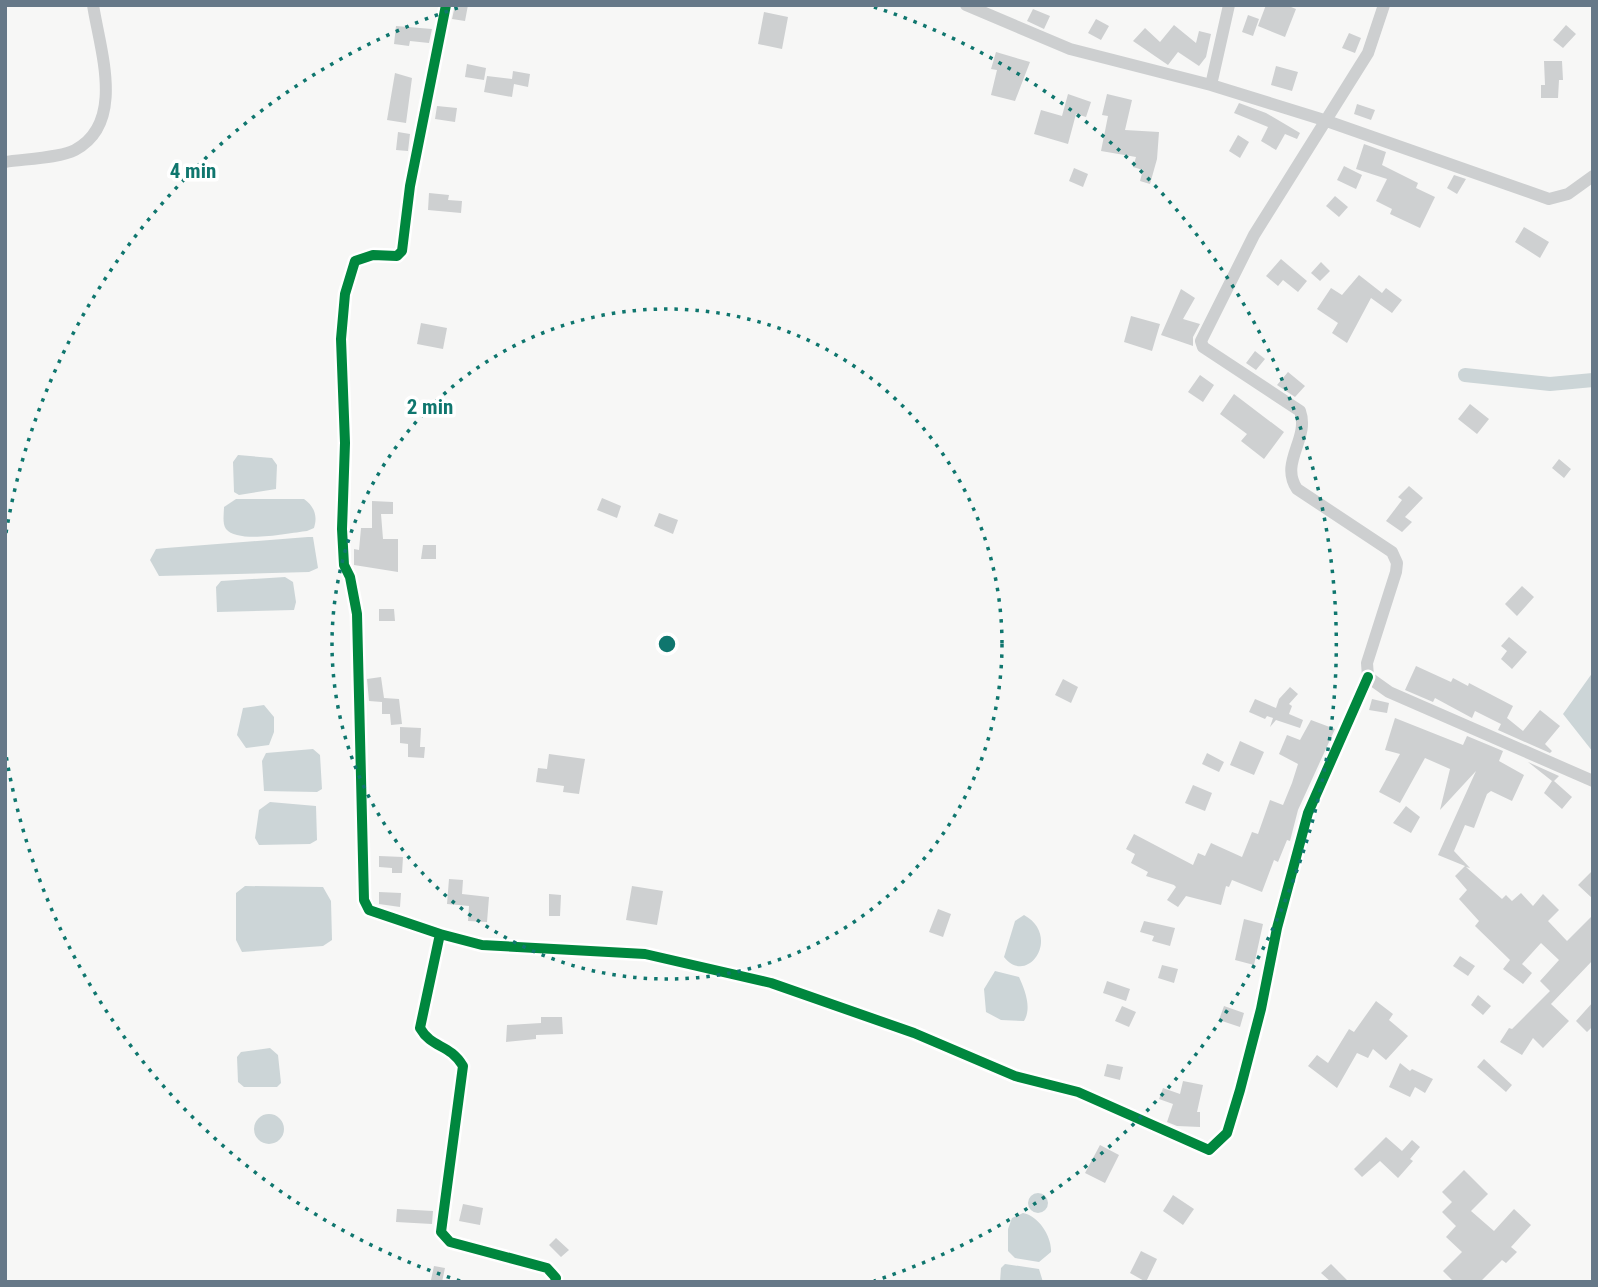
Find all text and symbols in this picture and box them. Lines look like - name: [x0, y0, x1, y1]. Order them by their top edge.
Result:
- text: 4 min: [170, 159, 216, 183]
- text: 2 min: [407, 395, 453, 419]
- centre of rings: [655, 632, 679, 656]

